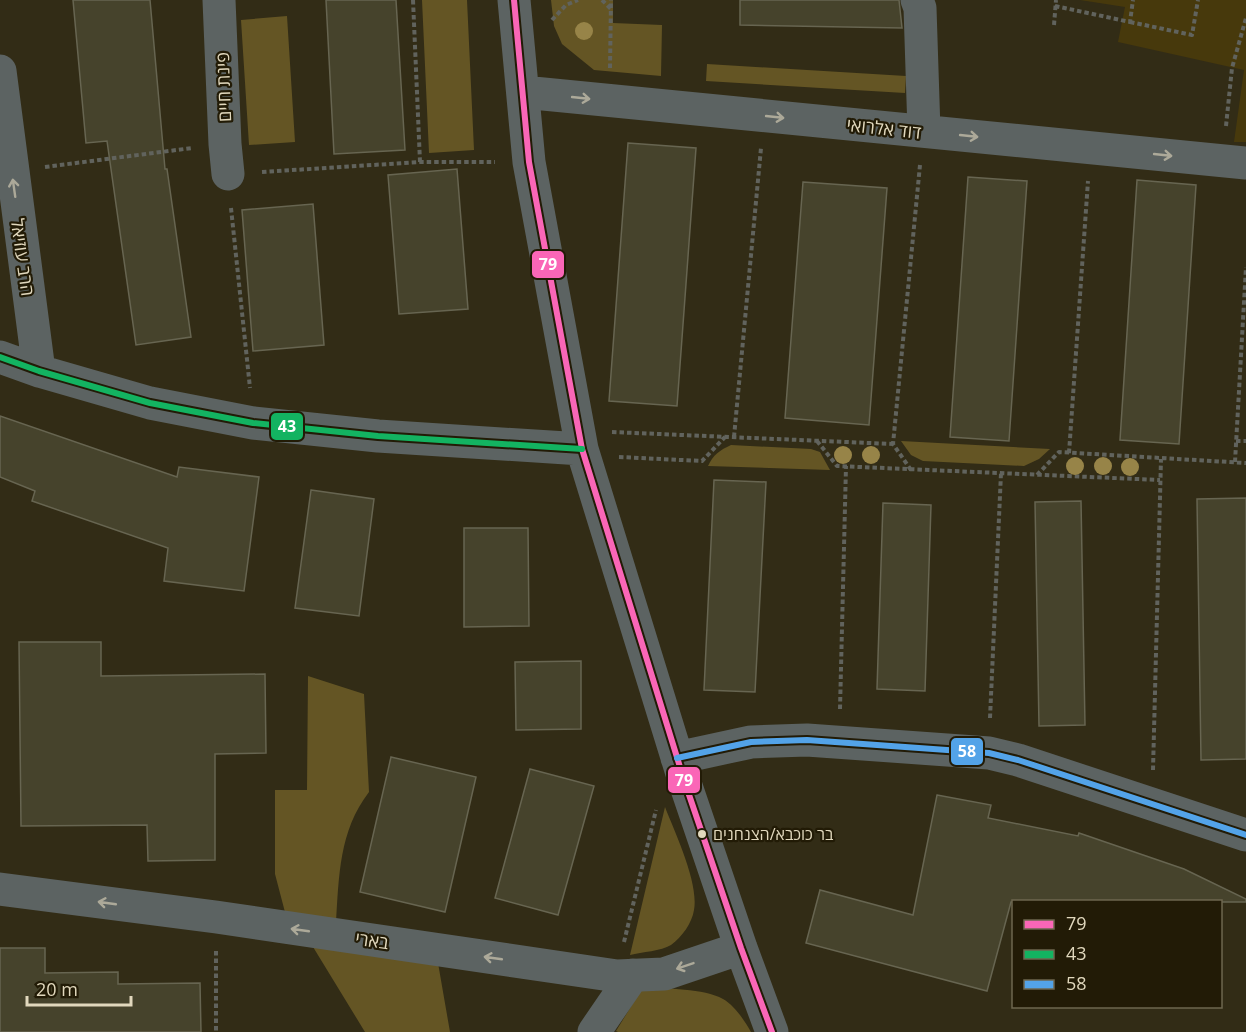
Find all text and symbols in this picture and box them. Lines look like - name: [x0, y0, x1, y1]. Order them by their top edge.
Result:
- street label: פינת חיים: [210, 52, 236, 122]
- one-way arrow: [570, 93, 590, 104]
- one-way arrow: [765, 112, 784, 123]
- street label: דוד אלרואי: [845, 112, 923, 144]
- one-way arrow: [959, 131, 978, 142]
- one-way arrow: [1153, 150, 1173, 161]
- one-way arrow: [8, 179, 19, 198]
- street label: הרב עוזיאל: [6, 217, 40, 297]
- line badge: 79: [531, 250, 565, 279]
- text: 79: [539, 253, 557, 275]
- line badge: 43: [270, 412, 304, 441]
- text: 43: [278, 415, 296, 437]
- line badge: 58: [950, 737, 984, 766]
- text: 58: [958, 740, 976, 762]
- line badge: 79: [667, 766, 701, 794]
- text: 79: [675, 769, 693, 791]
- place label: בר כוכבא/הצנחנים: [713, 823, 834, 845]
- marker: בר כוכבא/הצנחנים: [696, 828, 708, 840]
- one-way arrow: [98, 897, 117, 908]
- legend: [1012, 900, 1222, 1008]
- text: 79: [1066, 911, 1087, 935]
- one-way arrow: [291, 924, 310, 935]
- street label: בארי: [354, 926, 391, 954]
- text: 43: [1066, 941, 1087, 965]
- one-way arrow: [484, 952, 503, 963]
- one-way arrow: [676, 962, 695, 973]
- scale bar: [27, 969, 130, 1007]
- text: 58: [1066, 971, 1087, 995]
- text: 20 m: [36, 977, 78, 1001]

